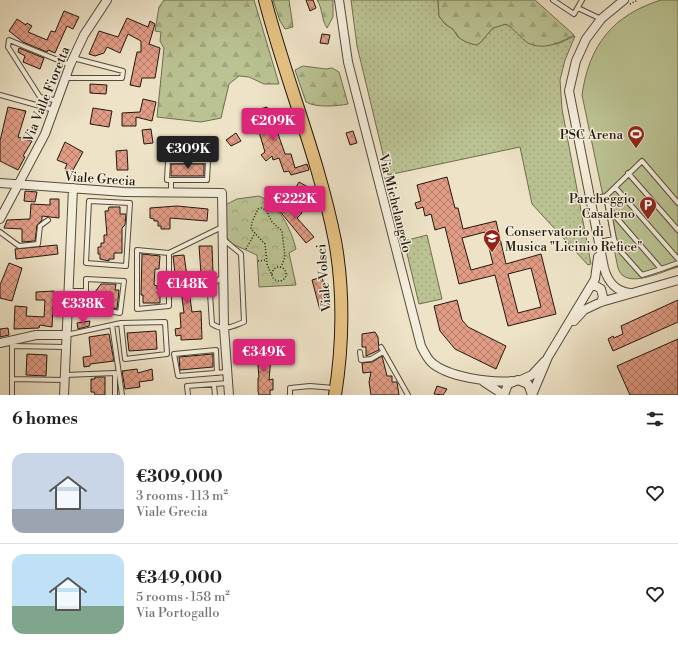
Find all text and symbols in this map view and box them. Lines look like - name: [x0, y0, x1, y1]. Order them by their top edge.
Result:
- street label: Via Valle Fioretta: [20, 44, 74, 146]
- pin: €209K: [245, 108, 301, 142]
- text: €209K: [251, 113, 295, 129]
- sports icon: PSC Arena: [626, 124, 646, 149]
- place label: PSC Arena: [560, 127, 623, 143]
- pin: €309K: [160, 136, 216, 170]
- text: €309K: [166, 141, 210, 157]
- street label: Via Michelangelo: [375, 151, 415, 254]
- street label: Viale Grecia: [63, 168, 137, 190]
- pin: €222K: [267, 186, 323, 220]
- text: €222K: [273, 191, 317, 207]
- place label: Parcheggio Casaleno: [569, 191, 635, 222]
- parking icon: Parcheggio Casaleno: [638, 195, 658, 220]
- place label: Conservatorio di Musica "Licinio Refice": [505, 224, 642, 255]
- school or university icon: Conservatorio di Musica "Licinio Refice": [482, 228, 502, 253]
- street label: Viale Volsci: [313, 243, 335, 314]
- pin: €148K: [159, 271, 215, 305]
- text: €148K: [166, 276, 208, 292]
- pin: €338K: [55, 291, 111, 325]
- text: €338K: [62, 296, 104, 312]
- pin: €349K: [236, 339, 292, 373]
- text: €349K: [242, 344, 286, 360]
- text: 6 homes: [12, 408, 78, 430]
- icon: filters: [644, 408, 666, 430]
- text: €309,000: [136, 466, 223, 488]
- icon: home: [44, 469, 92, 517]
- icon: heart: [644, 482, 666, 504]
- text: 3 rooms · 113 m²: [136, 488, 228, 504]
- text: Viale Grecia: [136, 504, 208, 520]
- text: €349,000: [136, 567, 222, 589]
- icon: home: [44, 570, 92, 618]
- icon: heart: [644, 583, 666, 605]
- text: 5 rooms · 158 m²: [136, 589, 230, 605]
- text: Via Portogallo: [136, 605, 219, 621]

